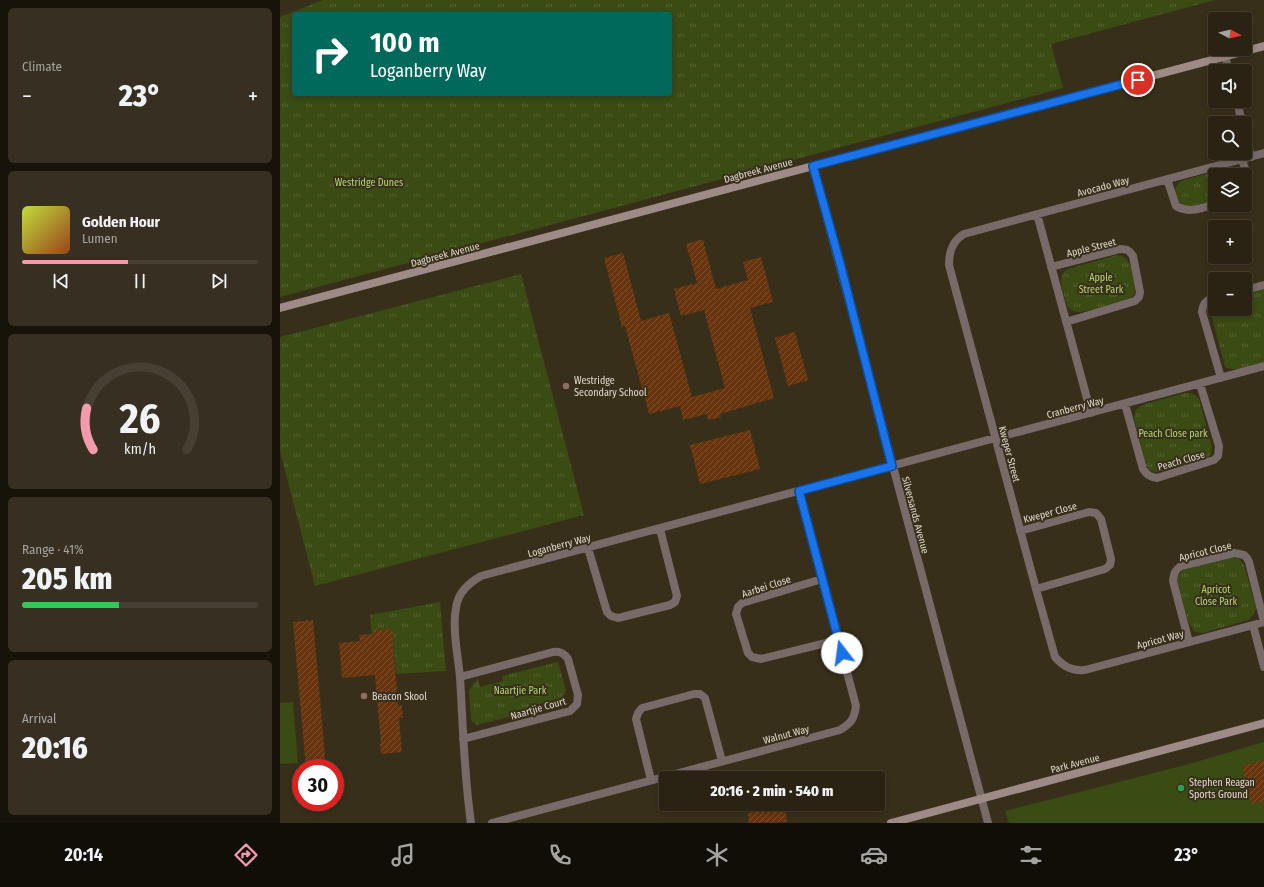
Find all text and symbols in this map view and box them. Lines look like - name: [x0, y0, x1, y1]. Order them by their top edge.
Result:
- north arrow: [1208, 12, 1252, 56]
- map controls: [1208, 12, 1252, 316]
- text: 100 m: [370, 26, 440, 59]
- icon: right: [304, 28, 356, 80]
- text: Climate: [22, 59, 62, 74]
- text: Loganberry Way: [370, 60, 486, 82]
- pin: [1121, 63, 1155, 97]
- button: sound: [1208, 64, 1252, 108]
- icon: arrive: [1127, 69, 1149, 91]
- text: 23°: [119, 78, 161, 114]
- text: −: [22, 83, 32, 110]
- text: +: [248, 83, 258, 110]
- button: search: [1208, 116, 1252, 160]
- street label: Dagbreek Avenue: [723, 156, 794, 186]
- button: layers: [1208, 168, 1252, 212]
- street label: Avocado Way: [1076, 174, 1131, 200]
- park label: Westridge Dunes: [335, 177, 403, 189]
- text: Golden Hour: [82, 213, 160, 231]
- button: +: [1208, 220, 1252, 264]
- text: Lumen: [82, 231, 118, 246]
- street label: Apple Street: [1065, 236, 1118, 260]
- street label: Dagbreek Avenue: [410, 240, 481, 270]
- icon: previous: [50, 270, 72, 292]
- icon: pause: [129, 270, 151, 292]
- icon: next: [208, 270, 230, 292]
- park label: Apple Street Park: [1079, 272, 1124, 296]
- button: −: [1208, 272, 1252, 316]
- place label: Westridge Secondary School: [574, 375, 647, 399]
- marker: Westridge Secondary School: [561, 381, 571, 391]
- text: 26: [118, 393, 161, 443]
- street label: Cranberry Way: [1045, 394, 1106, 421]
- street label: Kweper Street: [996, 425, 1022, 484]
- park label: Peach Close park: [1138, 428, 1208, 440]
- text: km/h: [124, 440, 156, 457]
- street label: Peach Close: [1156, 448, 1206, 473]
- street label: Silversands Avenue: [899, 475, 931, 555]
- street label: Kweper Close: [1022, 500, 1078, 526]
- street label: Loganberry Way: [527, 532, 593, 560]
- street label: Apricot Close: [1178, 540, 1233, 564]
- text: Range · 41%: [22, 542, 84, 557]
- text: 205 km: [22, 561, 112, 597]
- street label: Aarbei Close: [740, 573, 792, 601]
- park label: Apricot Close Park: [1195, 584, 1237, 608]
- street label: Apricot Way: [1136, 628, 1185, 652]
- position arrow: [821, 632, 863, 674]
- park label: Naartjie Park: [494, 685, 547, 697]
- marker: Beacon Skool: [359, 691, 369, 701]
- place label: Beacon Skool: [372, 691, 427, 703]
- street label: Naartjie Court: [509, 695, 568, 723]
- text: Arrival: [22, 711, 56, 726]
- street label: Walnut Way: [762, 723, 811, 747]
- text: 20:16: [22, 730, 88, 766]
- street label: Park Avenue: [1049, 752, 1101, 776]
- speed limit sign: 30: [292, 759, 344, 811]
- place label: Stephen Reagan Sports Ground: [1189, 777, 1255, 801]
- text: 20:16 · 2 min · 540 m: [710, 782, 834, 800]
- marker: Stephen Reagan Sports Ground: [1176, 783, 1186, 793]
- icon: directions: [232, 841, 260, 869]
- icon: music: [389, 841, 417, 869]
- icon: phone: [546, 841, 574, 869]
- icon: climate: [703, 841, 731, 869]
- icon: car: [860, 841, 888, 869]
- icon: filters: [1017, 841, 1045, 869]
- text: 20:14: [65, 844, 103, 866]
- text: 23°: [1174, 844, 1199, 866]

